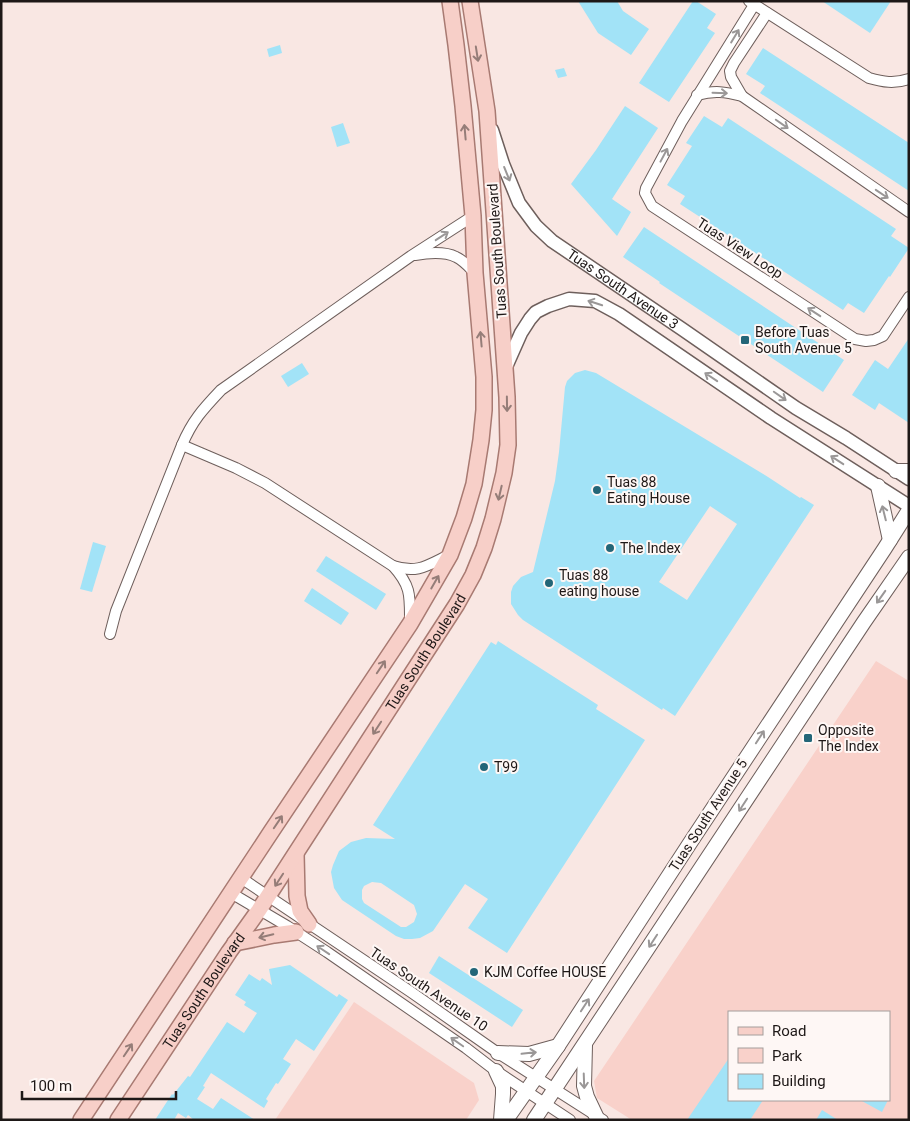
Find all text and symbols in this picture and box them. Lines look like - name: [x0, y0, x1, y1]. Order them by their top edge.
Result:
- one-way arrow: [729, 29, 740, 43]
- one-way arrow: [473, 46, 483, 62]
- one-way arrow: [711, 88, 727, 97]
- one-way arrow: [775, 119, 789, 129]
- one-way arrow: [460, 125, 470, 141]
- one-way arrow: [659, 147, 669, 162]
- one-way arrow: [502, 166, 512, 181]
- street label: Tuas South Boulevard: [484, 183, 510, 319]
- one-way arrow: [875, 189, 889, 199]
- street label: Tuas View Loop: [694, 214, 786, 282]
- one-way arrow: [434, 231, 448, 241]
- street label: Tuas South Avenue 3: [564, 246, 682, 332]
- one-way arrow: [588, 298, 603, 307]
- one-way arrow: [807, 307, 821, 318]
- place label: Before Tuas South Avenue 5: [755, 324, 852, 356]
- one-way arrow: [476, 332, 485, 348]
- marker: Before Tuas South Avenue 5: [739, 334, 751, 346]
- one-way arrow: [704, 372, 718, 382]
- one-way arrow: [772, 391, 786, 401]
- one-way arrow: [502, 395, 512, 411]
- one-way arrow: [830, 455, 844, 465]
- place label: Tuas 88 Eating House: [607, 474, 690, 506]
- marker: Tuas 88 Eating House: [591, 484, 603, 496]
- one-way arrow: [495, 485, 504, 501]
- one-way arrow: [879, 506, 888, 522]
- place label: The Index: [620, 540, 681, 556]
- marker: The Index: [604, 542, 616, 554]
- place label: Tuas 88 eating house: [559, 567, 639, 599]
- one-way arrow: [430, 575, 440, 589]
- marker: Tuas 88 eating house: [543, 577, 555, 589]
- one-way arrow: [876, 590, 886, 604]
- street label: Tuas South Boulevard: [382, 591, 469, 714]
- one-way arrow: [377, 660, 387, 674]
- one-way arrow: [371, 721, 381, 735]
- place label: Opposite The Index: [818, 722, 879, 754]
- one-way arrow: [755, 731, 765, 745]
- marker: Opposite The Index: [802, 732, 814, 744]
- street label: Tuas South Avenue 5: [666, 756, 750, 874]
- place label: T99: [494, 759, 518, 775]
- marker: T99: [478, 761, 490, 773]
- one-way arrow: [738, 798, 748, 812]
- one-way arrow: [273, 816, 283, 830]
- one-way arrow: [274, 872, 284, 886]
- street label: Tuas South Boulevard: [159, 930, 248, 1052]
- one-way arrow: [258, 932, 274, 942]
- one-way arrow: [648, 934, 658, 948]
- street label: Tuas South Avenue 10: [367, 944, 491, 1034]
- one-way arrow: [316, 945, 330, 955]
- place label: KJM Coffee HOUSE: [484, 964, 606, 980]
- marker: KJM Coffee HOUSE: [468, 966, 480, 978]
- one-way arrow: [580, 999, 590, 1013]
- legend: [728, 1011, 890, 1101]
- text: Road: [772, 1022, 806, 1040]
- one-way arrow: [450, 1037, 464, 1047]
- one-way arrow: [122, 1043, 133, 1057]
- text: Park: [772, 1047, 803, 1065]
- one-way arrow: [520, 1048, 536, 1058]
- scale bar: [22, 1068, 176, 1100]
- one-way arrow: [579, 1072, 589, 1089]
- text: Building: [772, 1072, 826, 1090]
- text: 100 m: [30, 1077, 72, 1095]

